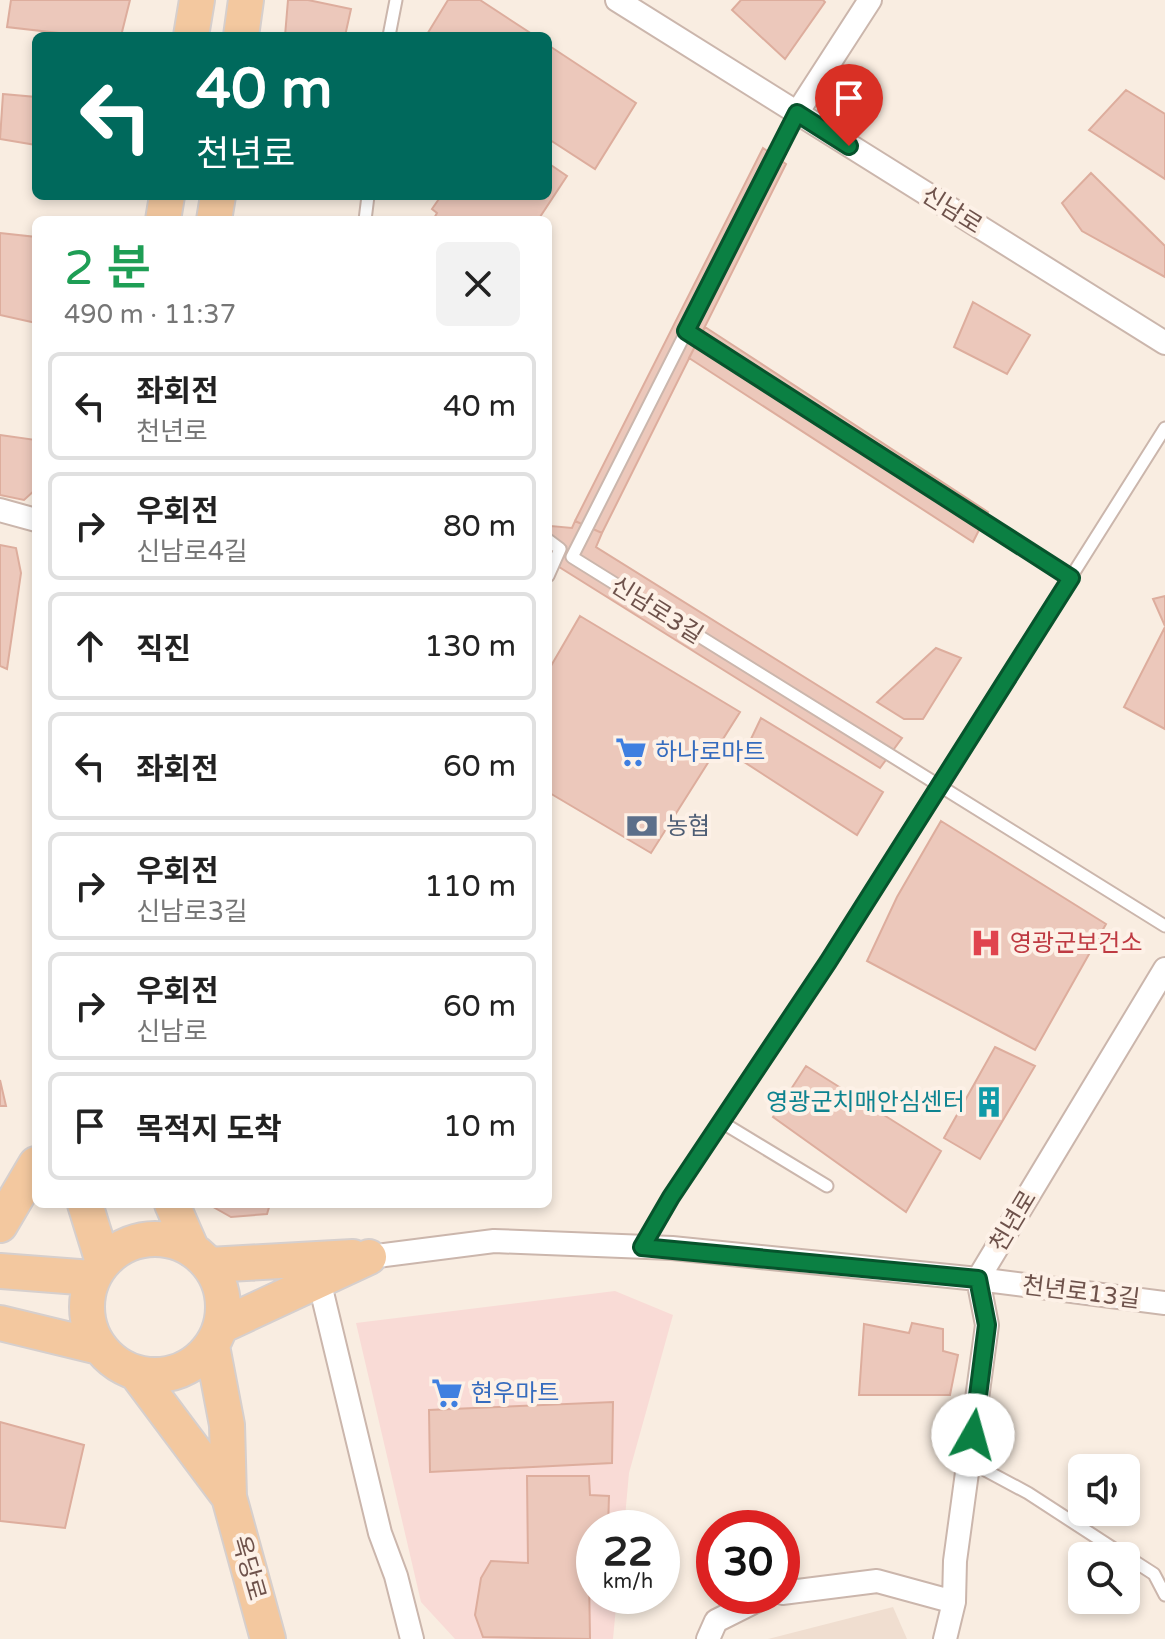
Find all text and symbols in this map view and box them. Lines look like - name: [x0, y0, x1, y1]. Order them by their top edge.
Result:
- text: 40 m: [196, 56, 332, 123]
- icon: left: [64, 64, 168, 168]
- pin: [815, 64, 883, 146]
- icon: arrive: [827, 76, 871, 120]
- text: 천년로: [196, 133, 295, 176]
- street label: 신남로: [916, 181, 988, 240]
- text: 2 분: [64, 240, 151, 298]
- button: close: [436, 242, 520, 326]
- text: 490 m · 11:37: [64, 299, 236, 330]
- text: 좌회전: [136, 373, 219, 410]
- icon: left: [68, 384, 112, 428]
- text: 40 m: [443, 388, 516, 425]
- text: 천년로: [136, 416, 208, 447]
- text: 우회전: [136, 493, 219, 530]
- icon: right: [68, 504, 112, 548]
- text: 80 m: [443, 508, 516, 545]
- text: 신남로4길: [136, 536, 248, 567]
- street label: 신남로3길: [605, 571, 708, 650]
- icon: ahead: [68, 624, 112, 668]
- text: 130 m: [424, 628, 516, 665]
- text: 직진: [136, 631, 191, 668]
- supermarket icon: 하나로마트: [614, 735, 648, 769]
- place label: 하나로마트: [655, 738, 765, 767]
- icon: left: [68, 744, 112, 788]
- text: 60 m: [443, 748, 516, 785]
- text: 좌회전: [136, 751, 219, 788]
- bank icon: 농협: [625, 809, 659, 843]
- place label: 농협: [666, 812, 710, 841]
- text: 우회전: [136, 853, 219, 890]
- icon: right: [68, 864, 112, 908]
- text: 110 m: [424, 868, 516, 905]
- text: 신남로3길: [136, 896, 248, 927]
- hospital icon: 영광군보건소: [969, 926, 1003, 960]
- place label: 영광군보건소: [1010, 929, 1142, 958]
- text: 우회전: [136, 973, 219, 1010]
- icon: right: [68, 984, 112, 1028]
- text: 60 m: [443, 988, 516, 1025]
- text: 신남로: [136, 1016, 208, 1047]
- building icon: 영광군치매안심센터: [972, 1085, 1006, 1119]
- place label: 영광군치매안심센터: [766, 1088, 965, 1117]
- icon: arrive: [68, 1104, 112, 1148]
- text: 10 m: [443, 1108, 516, 1145]
- text: 목적지 도착: [136, 1111, 282, 1148]
- street label: 천년로: [984, 1185, 1043, 1257]
- street label: 천년로13길: [1020, 1271, 1141, 1314]
- supermarket icon: 현우마트: [430, 1376, 464, 1410]
- place label: 현우마트: [471, 1379, 559, 1408]
- position arrow: [931, 1393, 1015, 1477]
- map controls: [1068, 1454, 1140, 1614]
- button: sound: [1068, 1454, 1140, 1526]
- speed limit sign: 30: [696, 1510, 800, 1614]
- text: 22: [603, 1528, 653, 1576]
- street label: 옥당로: [225, 1532, 272, 1604]
- button: search: [1068, 1542, 1140, 1614]
- text: km/h: [603, 1570, 653, 1594]

